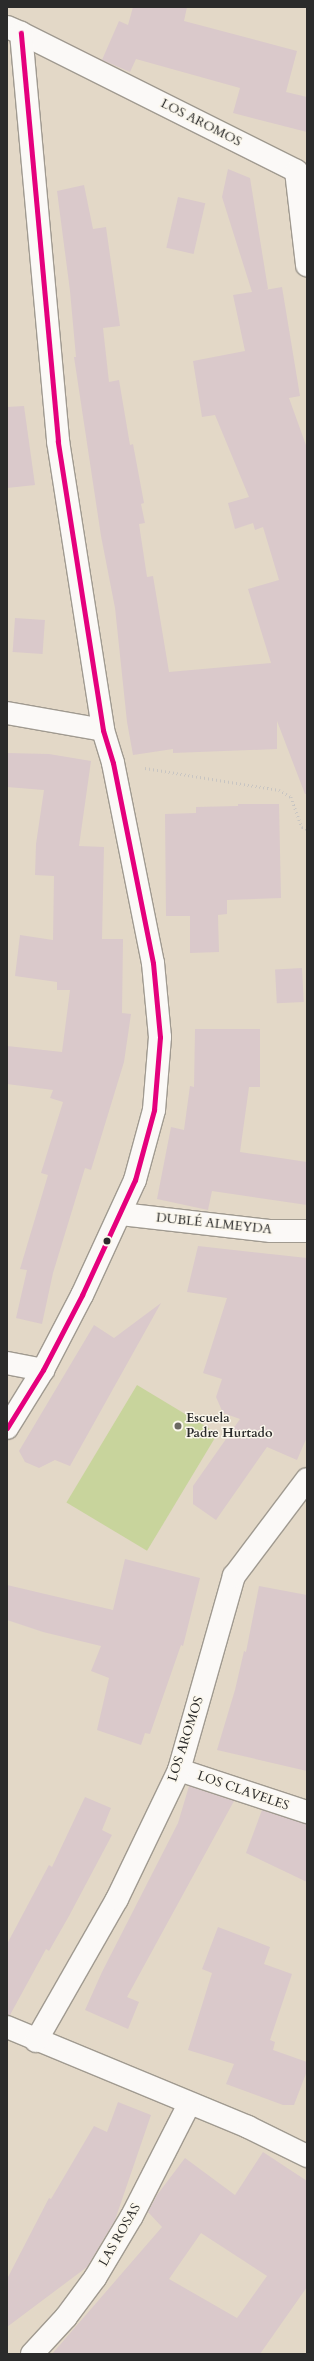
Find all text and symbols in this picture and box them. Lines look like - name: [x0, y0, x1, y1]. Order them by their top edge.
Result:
- street label: LOS AROMOS: [158, 96, 244, 150]
- street label: DUBLÉ ALMEYDA: [155, 1210, 273, 1238]
- unlabelled marker: [102, 1236, 112, 1246]
- place label: Escuela Padre Hurtado: [186, 1411, 273, 1442]
- marker: Escuela Padre Hurtado: [173, 1421, 183, 1431]
- street label: LOS AROMOS: [165, 1694, 207, 1784]
- street label: LOS CLAVELES: [195, 1768, 291, 1814]
- street label: LAS ROSAS: [96, 2201, 144, 2269]

